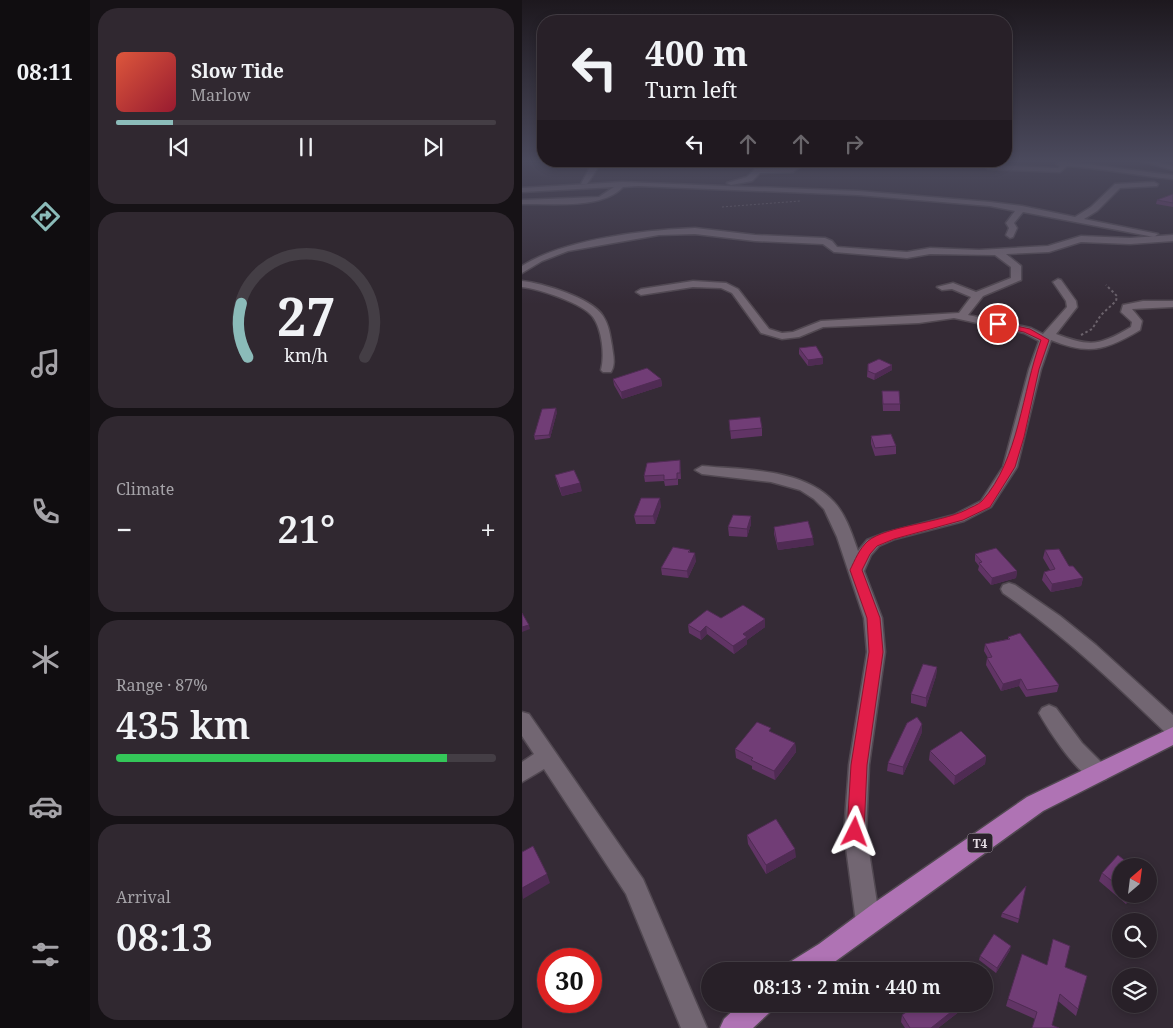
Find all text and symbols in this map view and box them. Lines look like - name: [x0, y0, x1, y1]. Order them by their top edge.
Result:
- text: 400 m: [645, 29, 748, 76]
- icon: left: [562, 35, 627, 100]
- text: 08:11: [17, 56, 73, 86]
- text: Slow Tide: [191, 58, 284, 84]
- text: Turn left: [645, 74, 737, 104]
- text: Marlow: [191, 84, 251, 106]
- icon: left: [681, 130, 709, 158]
- icon: ahead: [734, 130, 762, 158]
- icon: ahead: [787, 130, 815, 158]
- icon: right: [840, 130, 868, 158]
- icon: previous: [165, 133, 193, 161]
- icon: pause: [292, 133, 320, 161]
- icon: next: [419, 133, 447, 161]
- icon: directions: [28, 199, 63, 234]
- text: 27: [277, 280, 335, 351]
- pin: [977, 303, 1019, 345]
- icon: arrive: [984, 310, 1012, 338]
- text: km/h: [284, 343, 328, 367]
- icon: music: [28, 346, 63, 381]
- text: Climate: [116, 478, 174, 500]
- icon: phone: [28, 494, 63, 529]
- text: 21°: [277, 502, 335, 554]
- text: −: [116, 510, 132, 548]
- text: +: [480, 510, 496, 548]
- icon: climate: [28, 642, 63, 677]
- text: Range · 87%: [116, 674, 208, 696]
- text: 435 km: [116, 698, 250, 750]
- icon: car: [28, 789, 63, 824]
- position arrow: [828, 805, 880, 857]
- road number: T4: [968, 834, 992, 852]
- north arrow: [1112, 858, 1157, 902]
- map controls: [1112, 858, 1157, 1013]
- text: Arrival: [116, 886, 171, 908]
- text: 08:13: [116, 910, 213, 962]
- button: search: [1112, 913, 1157, 958]
- icon: filters: [28, 937, 63, 972]
- speed limit sign: 30: [537, 948, 602, 1013]
- button: layers: [1112, 968, 1157, 1013]
- text: 08:13 · 2 min · 440 m: [753, 974, 941, 1000]

